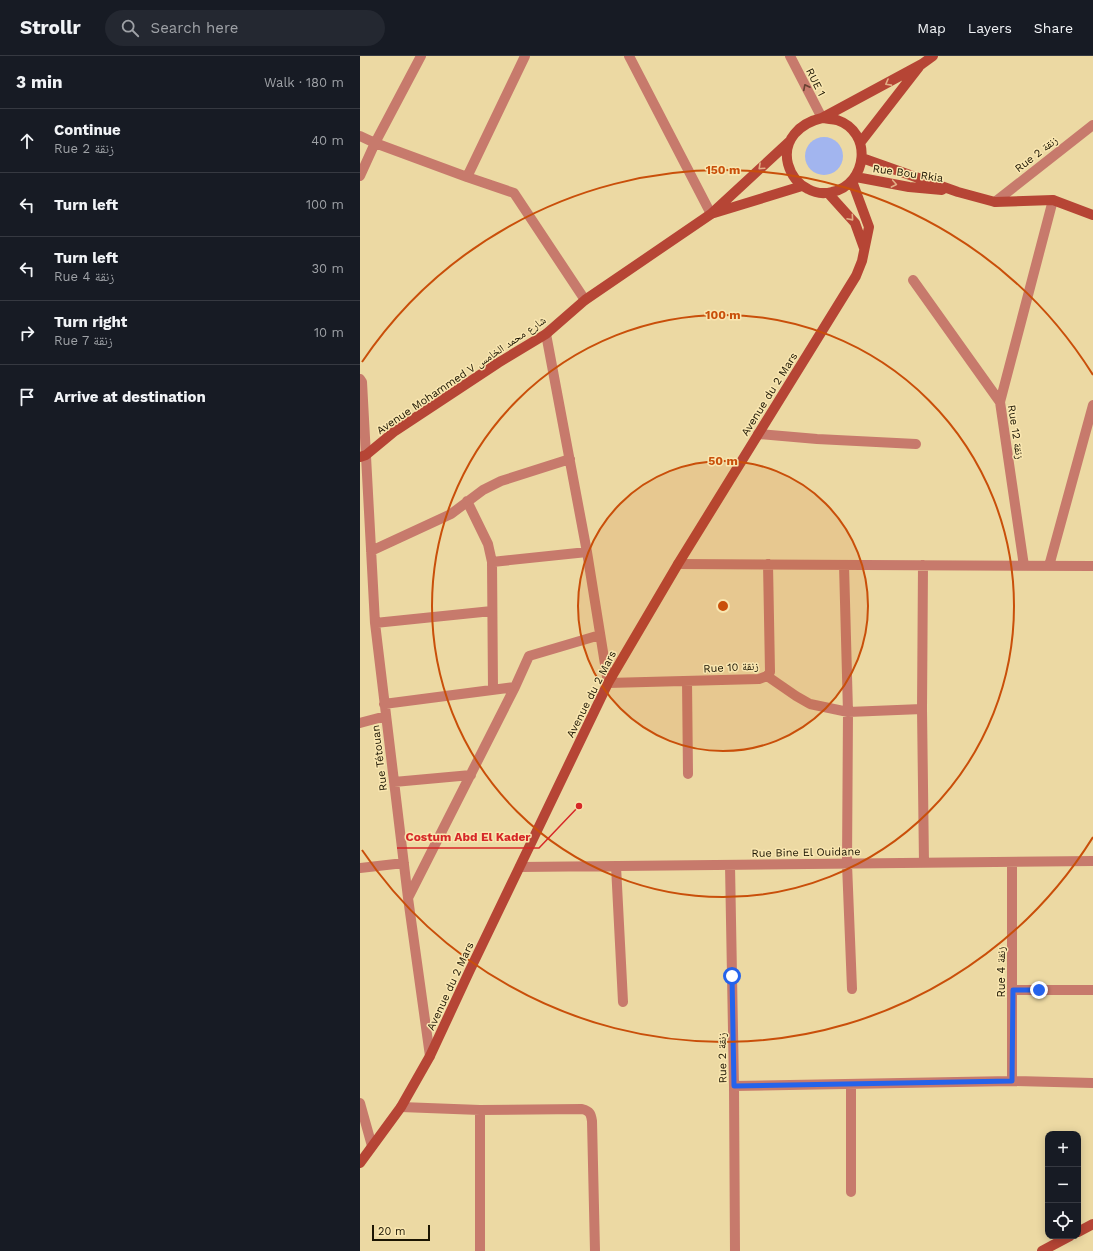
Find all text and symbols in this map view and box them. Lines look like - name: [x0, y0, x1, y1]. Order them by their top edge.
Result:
- search box: [105, 10, 385, 46]
- text: Strollr: [20, 16, 81, 39]
- icon: search: [119, 17, 141, 39]
- text: Search here: [151, 19, 239, 37]
- text: Map: [917, 20, 946, 36]
- text: Layers: [968, 20, 1012, 36]
- text: Share: [1034, 20, 1073, 36]
- street label: RUE 1: [803, 66, 828, 99]
- text: 3 min: [16, 72, 62, 92]
- text: Walk · 180 m: [264, 75, 344, 90]
- one-way arrow: [884, 78, 892, 85]
- one-way arrow: [803, 84, 810, 91]
- text: Continue: [54, 121, 121, 139]
- icon: ahead: [16, 130, 38, 152]
- text: 40 m: [311, 133, 344, 148]
- street label: Rue 2 زنقة: [1012, 134, 1060, 175]
- text: Rue 2 زنقة: [54, 141, 114, 156]
- street label: Rue Bou Rkia: [872, 162, 944, 185]
- text: 150 m: [706, 163, 740, 177]
- one-way arrow: [758, 163, 766, 170]
- one-way arrow: [891, 179, 897, 188]
- icon: left: [16, 194, 38, 216]
- text: Turn left: [54, 196, 118, 214]
- text: 100 m: [306, 197, 344, 212]
- one-way arrow: [846, 213, 853, 221]
- text: Turn left: [54, 249, 118, 267]
- icon: left: [16, 258, 38, 280]
- text: 30 m: [312, 261, 344, 276]
- text: Rue 4 زنقة: [54, 269, 114, 284]
- text: 100 m: [705, 308, 741, 322]
- text: Turn right: [54, 313, 127, 331]
- street label: Avenue Mohammed V شارع محمد الخامس: [374, 314, 548, 437]
- icon: right: [16, 322, 38, 344]
- text: 10 m: [314, 325, 344, 340]
- text: Rue 7 زنقة: [54, 333, 113, 348]
- street label: Avenue du 2 Mars: [739, 350, 800, 438]
- icon: arrive: [16, 386, 38, 408]
- text: Arrive at destination: [54, 388, 206, 406]
- street label: Rue 12 زنقة: [1005, 404, 1026, 460]
- text: 50 m: [708, 454, 738, 468]
- centre of rings: [716, 599, 730, 613]
- street label: Avenue du 2 Mars: [564, 648, 619, 740]
- street label: Rue 10 زنقة: [703, 660, 759, 675]
- street label: Rue Tétouan: [369, 724, 390, 792]
- callout: Costum Abd El Kader: [397, 824, 539, 848]
- text: Costum Abd El Kader: [405, 830, 531, 844]
- street label: Rue Bine El Ouidane: [751, 845, 861, 860]
- street label: Avenue du 2 Mars: [424, 940, 477, 1032]
- street label: Rue 4 زنقة: [995, 946, 1008, 998]
- route start: [723, 967, 741, 985]
- route end: [1030, 981, 1048, 999]
- street label: Rue 2 زنقة: [716, 1033, 729, 1083]
- map controls: [1045, 1131, 1081, 1239]
- button: +: [1045, 1131, 1081, 1167]
- button: −: [1045, 1167, 1081, 1203]
- button: locate: [1045, 1203, 1081, 1239]
- scale bar: [372, 1223, 430, 1242]
- text: 20 m: [378, 1225, 406, 1238]

